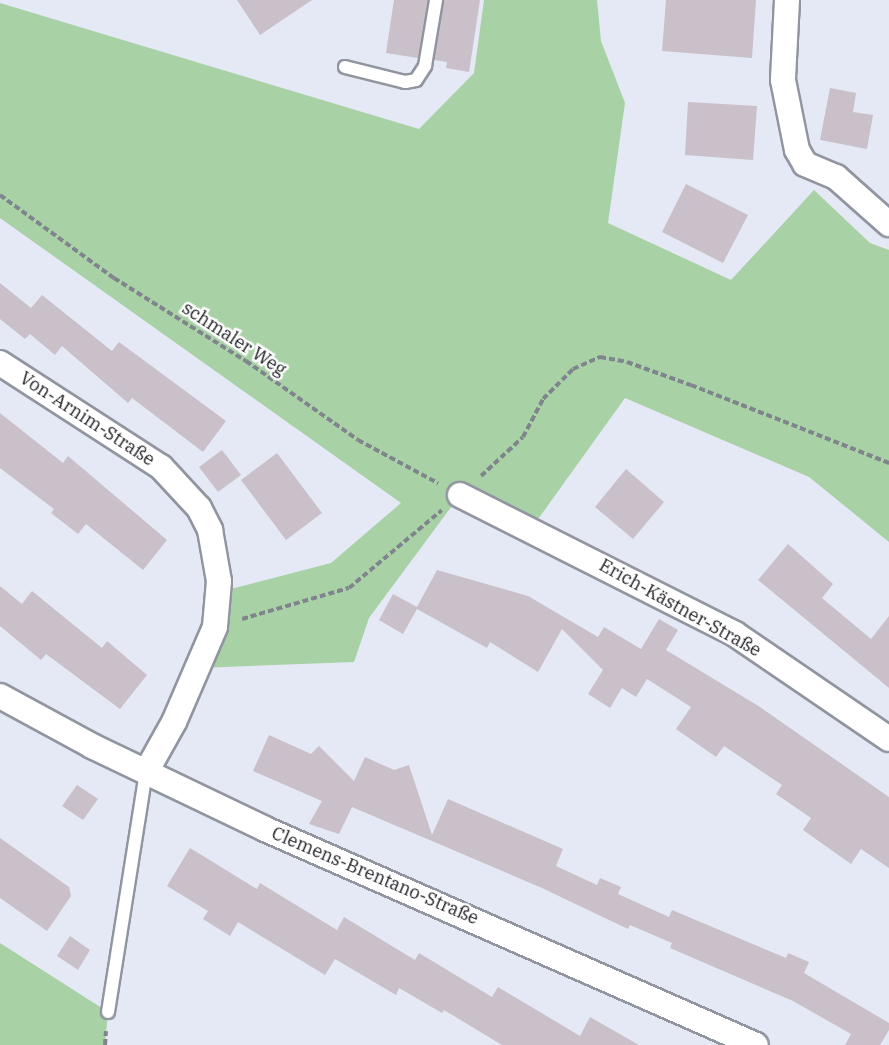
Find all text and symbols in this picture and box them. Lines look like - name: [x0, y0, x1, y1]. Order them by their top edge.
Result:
- street label: schmaler Weg: [178, 297, 290, 381]
- street label: Von-Arnim-Straße: [15, 367, 159, 471]
- street label: Erich-Kästner-Straße: [595, 555, 765, 661]
- street label: Clemens-Brentano-Straße: [268, 823, 482, 929]

